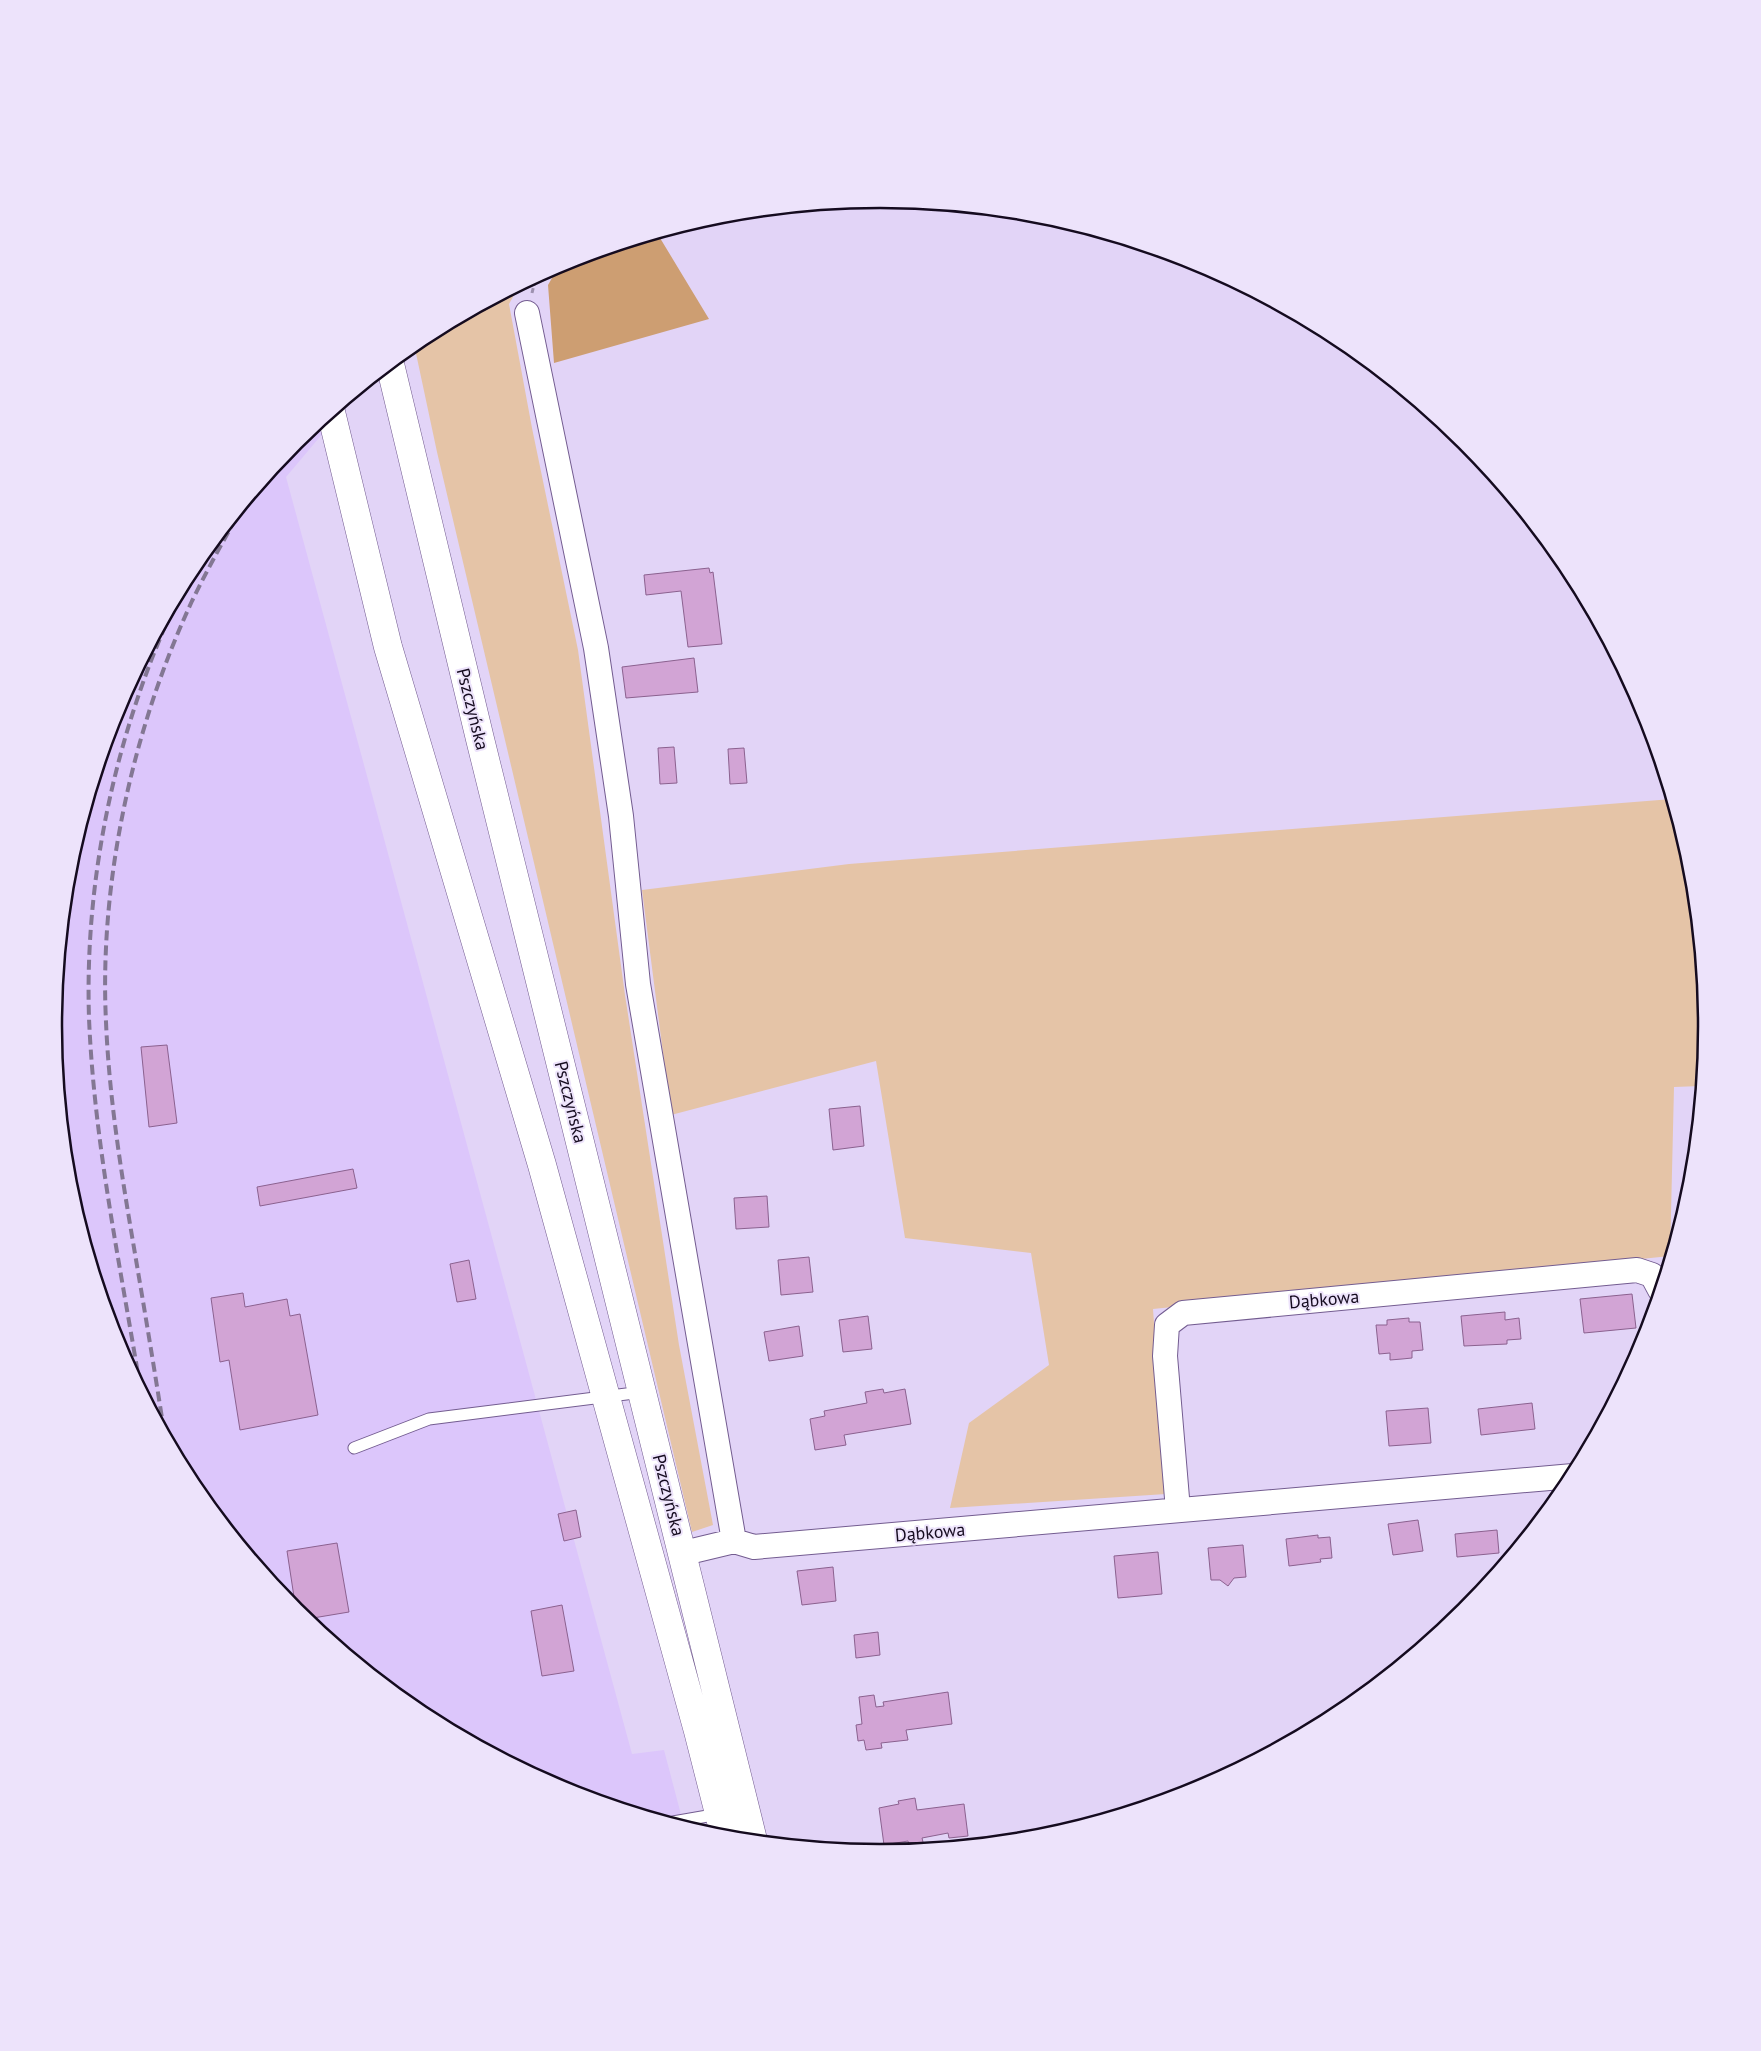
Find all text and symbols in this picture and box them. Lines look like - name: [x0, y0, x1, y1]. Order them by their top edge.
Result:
- street label: Pszczyńska: [452, 666, 494, 752]
- street label: Pszczyńska: [550, 1059, 592, 1145]
- street label: Dąbkowa: [1288, 1284, 1360, 1314]
- street label: Pszczyńska: [648, 1452, 690, 1538]
- street label: Dąbkowa: [894, 1517, 966, 1547]

